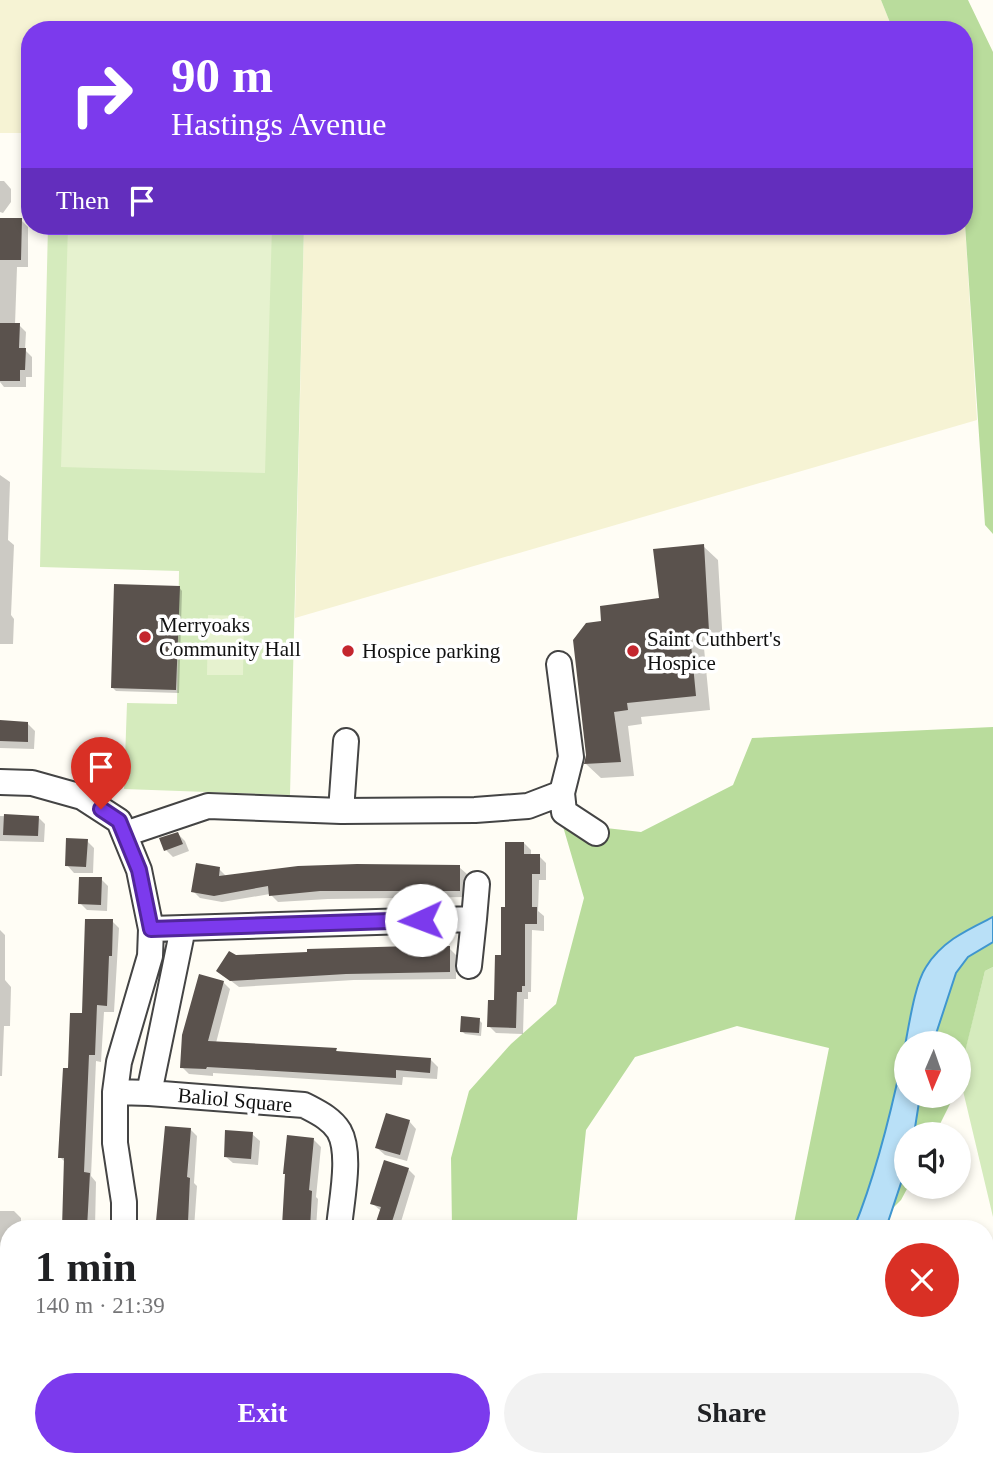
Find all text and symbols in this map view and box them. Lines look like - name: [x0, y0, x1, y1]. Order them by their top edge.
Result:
- text: 90 m: [171, 48, 273, 103]
- icon: right: [56, 49, 147, 140]
- text: Hastings Avenue: [171, 106, 386, 142]
- icon: arrive: [123, 182, 161, 220]
- text: Then: [56, 186, 109, 215]
- place label: Merryoaks Community Hall: [159, 613, 301, 661]
- place label: Saint Cuthbert's Hospice: [647, 627, 781, 675]
- marker: Merryoaks Community Hall: [137, 629, 153, 645]
- place label: Hospice parking: [362, 639, 501, 663]
- marker: Hospice parking: [340, 643, 356, 659]
- marker: Saint Cuthbert's Hospice: [625, 643, 641, 659]
- pin: [71, 737, 131, 809]
- icon: arrive: [82, 748, 120, 786]
- position arrow: [384, 883, 458, 957]
- north arrow: [894, 1031, 971, 1108]
- map controls: [894, 1031, 971, 1199]
- street label: Baliol Square: [177, 1083, 293, 1117]
- button: sound: [894, 1122, 971, 1199]
- button: close: [885, 1243, 959, 1317]
- text: 1 min: [35, 1244, 137, 1290]
- text: 140 m · 21:39: [35, 1293, 165, 1318]
- button: Exit: [35, 1373, 490, 1453]
- button: Share: [504, 1373, 959, 1453]

